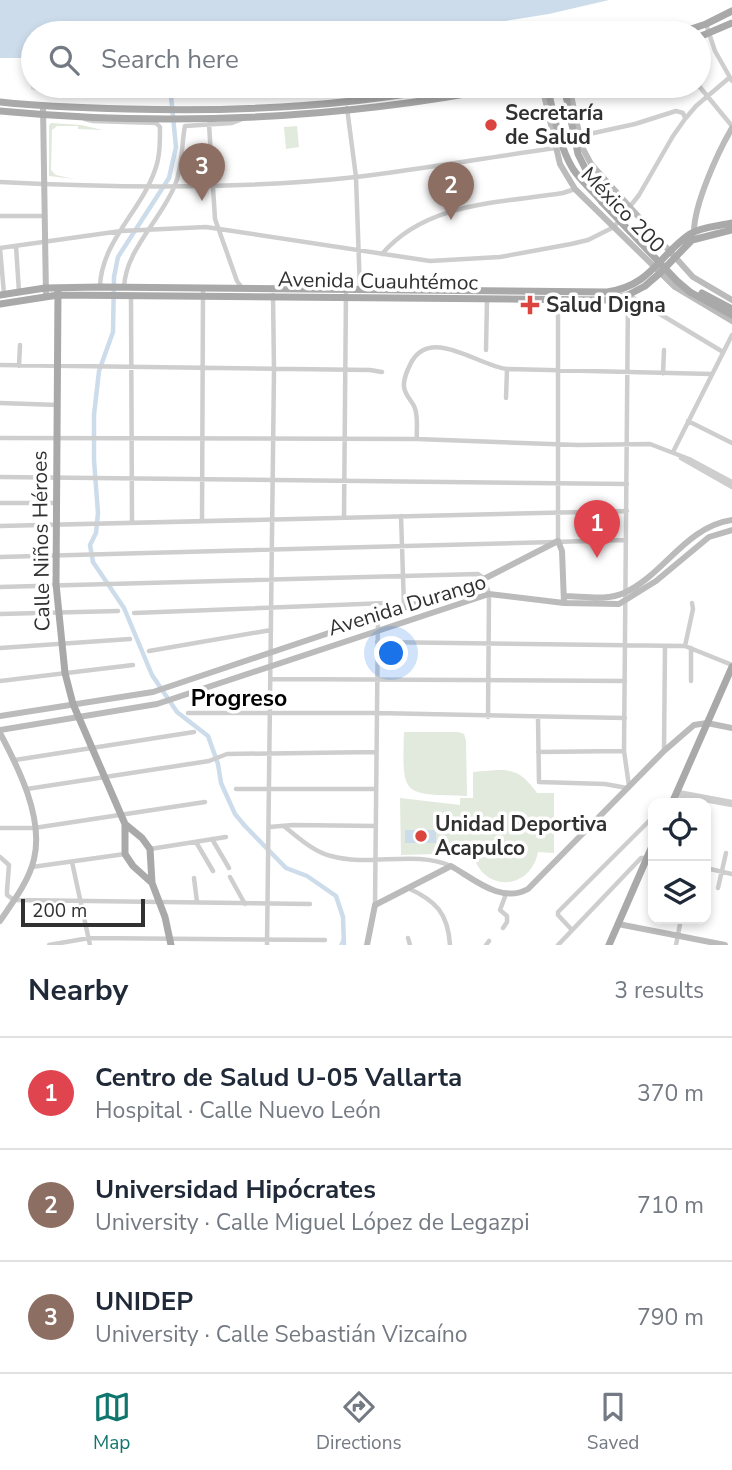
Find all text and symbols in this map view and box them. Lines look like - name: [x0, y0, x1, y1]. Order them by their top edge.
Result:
- search box: [21, 21, 711, 98]
- icon: search: [45, 41, 83, 79]
- text: Search here: [101, 42, 239, 77]
- place label: Secretaría de Salud: [505, 99, 604, 151]
- marker: Secretaría de Salud: [483, 117, 499, 133]
- pin: 3: [179, 143, 225, 201]
- street label: México 200: [575, 161, 671, 259]
- pin: 2: [428, 162, 474, 220]
- street label: Avenida Cuauhtémoc: [278, 265, 479, 297]
- place label: Salud Digna: [546, 291, 666, 319]
- marker: Salud Digna: [520, 295, 540, 315]
- street label: Calle Niños Héroes: [25, 450, 57, 632]
- pin: 1: [574, 500, 620, 558]
- street label: Avenida Durango: [324, 568, 490, 642]
- your location: [374, 636, 408, 670]
- district label: Progreso: [191, 683, 287, 714]
- map controls: [648, 798, 711, 924]
- button: locate: [648, 798, 711, 861]
- place label: Unidad Deportiva Acapulco: [435, 810, 607, 862]
- marker: Unidad Deportiva Acapulco: [413, 828, 429, 844]
- button: layers: [648, 861, 711, 924]
- scale bar: [21, 896, 145, 928]
- text: 200 m: [32, 898, 87, 924]
- text: Nearby: [28, 970, 128, 1011]
- text: 3 results: [614, 975, 704, 1006]
- text: Centro de Salud U-05 Vallarta: [95, 1060, 462, 1095]
- text: 1: [44, 1078, 58, 1109]
- text: 370 m: [637, 1078, 704, 1109]
- text: Hospital · Calle Nuevo León: [95, 1095, 381, 1126]
- text: Universidad Hipócrates: [95, 1172, 376, 1207]
- text: 2: [44, 1190, 58, 1221]
- text: 710 m: [637, 1190, 704, 1221]
- text: University · Calle Miguel López de Legazpi: [95, 1207, 529, 1238]
- text: UNIDEP: [95, 1284, 193, 1319]
- text: 3: [44, 1302, 58, 1333]
- text: 790 m: [637, 1302, 704, 1333]
- text: University · Calle Sebastián Vizcaíno: [95, 1319, 468, 1350]
- tab: Map: [93, 1388, 131, 1456]
- tab: Directions: [316, 1388, 402, 1456]
- tab: Saved: [587, 1388, 639, 1456]

